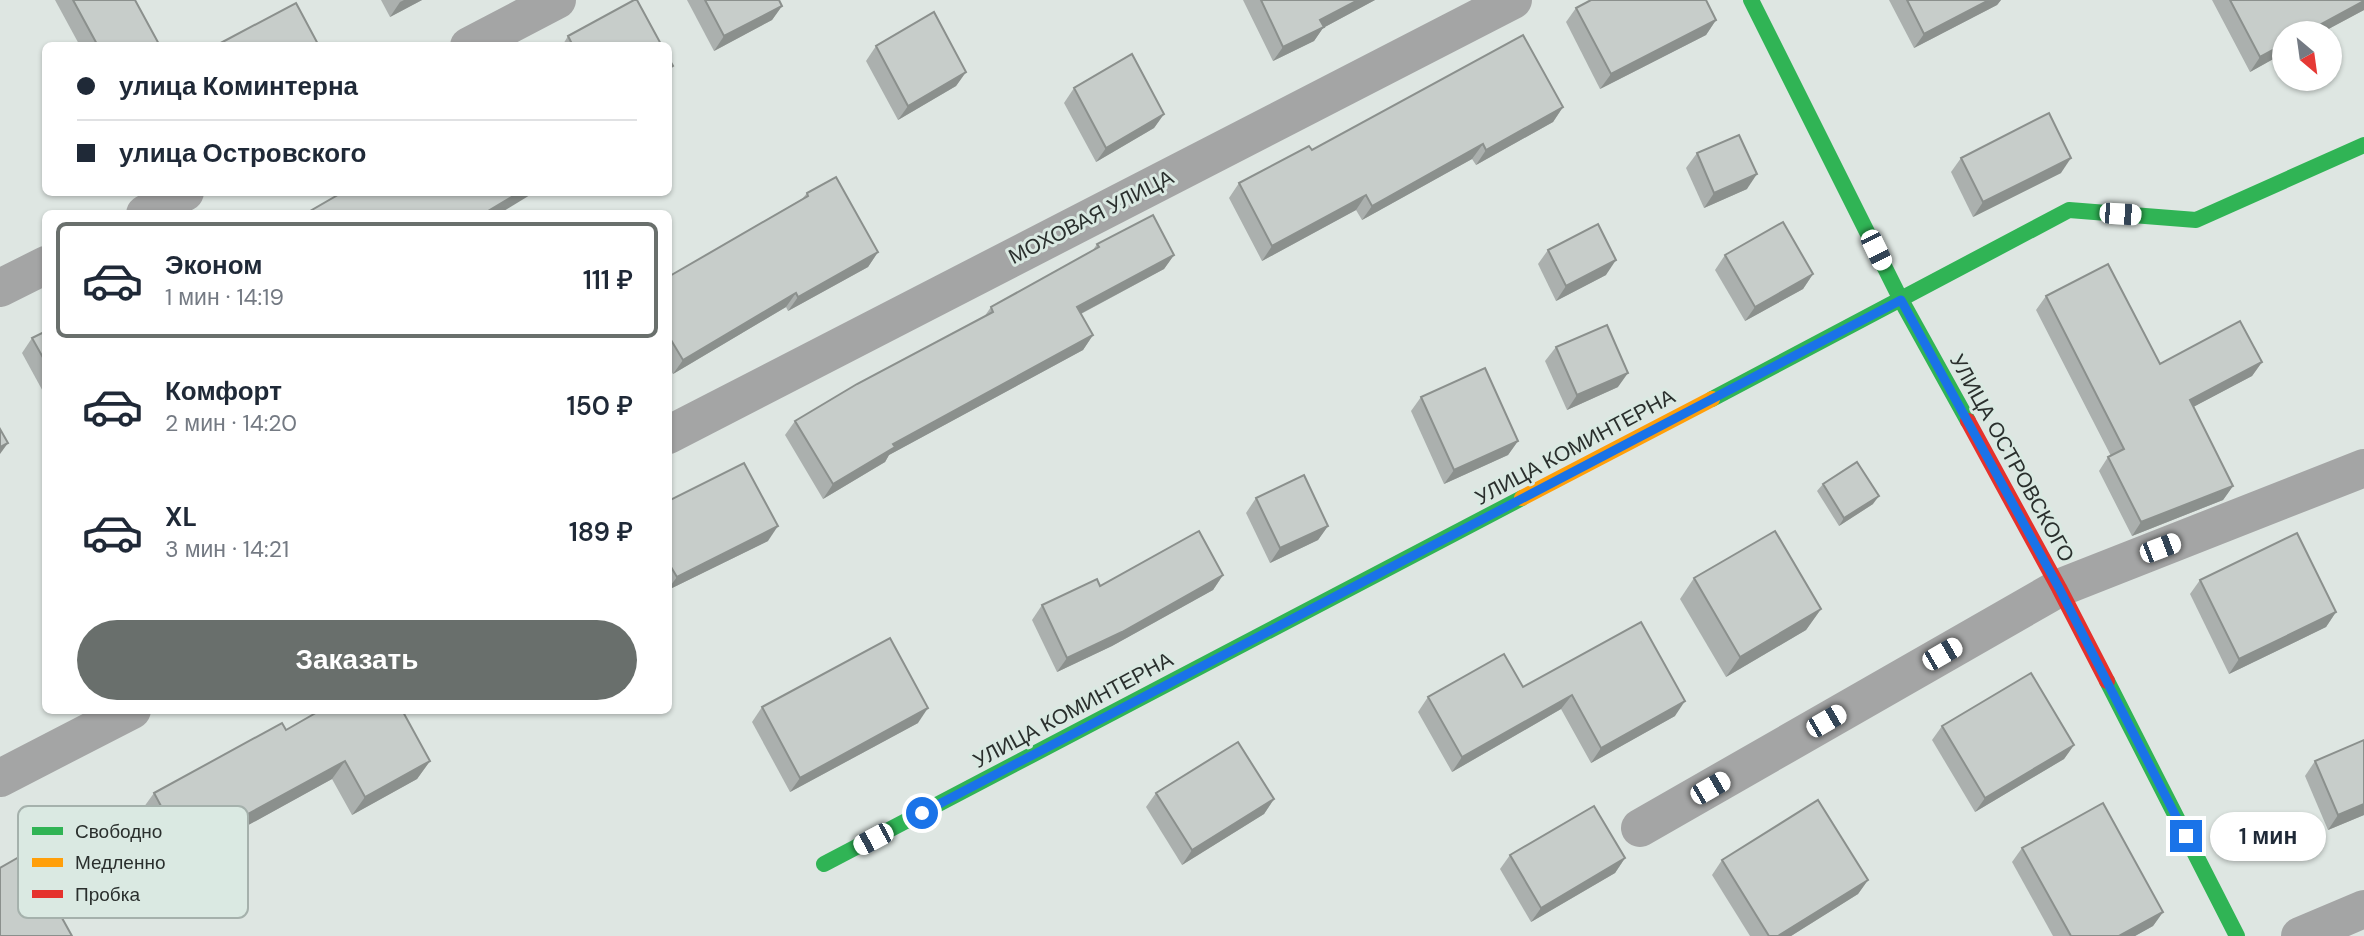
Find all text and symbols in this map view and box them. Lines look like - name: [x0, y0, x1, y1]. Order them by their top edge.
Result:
- north arrow: [2272, 21, 2342, 91]
- map controls: [2272, 21, 2342, 91]
- text: улица Коминтерна: [119, 69, 358, 103]
- text: улица Островского: [119, 136, 366, 170]
- street label: МОХОВАЯ УЛИЦА: [1004, 163, 1178, 271]
- car: [2099, 202, 2142, 226]
- car: [1858, 227, 1895, 273]
- text: Эконом: [165, 248, 263, 282]
- icon: car: [81, 249, 144, 312]
- text: 111 ₽: [583, 263, 633, 297]
- text: 1 мин · 14:19: [165, 282, 284, 312]
- street label: УЛИЦА ОСТРОВСКОГО: [1943, 349, 2081, 567]
- text: Комфорт: [165, 374, 282, 408]
- icon: car: [81, 375, 144, 438]
- street label: УЛИЦА КОМИНТЕРНА: [1470, 382, 1680, 512]
- text: 150 ₽: [567, 389, 633, 423]
- text: 2 мин · 14:20: [165, 408, 297, 438]
- text: XL: [165, 500, 197, 534]
- icon: car: [81, 501, 144, 564]
- text: 189 ₽: [569, 515, 633, 549]
- car: [2137, 531, 2184, 565]
- text: 3 мин · 14:21: [165, 534, 289, 564]
- button: Заказать: [77, 620, 637, 700]
- car: [1919, 634, 1966, 674]
- street label: УЛИЦА КОМИНТЕРНА: [968, 645, 1178, 775]
- car: [1803, 701, 1850, 741]
- car: [1687, 768, 1734, 808]
- route start: [906, 797, 938, 829]
- legend: [18, 806, 248, 918]
- callout: 1 мин: [2210, 812, 2326, 860]
- text: Свободно: [75, 819, 162, 844]
- car: [850, 820, 897, 858]
- route end: [2170, 820, 2202, 852]
- text: 1 мин: [2239, 821, 2297, 851]
- text: Медленно: [75, 850, 165, 875]
- text: Пробка: [75, 882, 140, 907]

